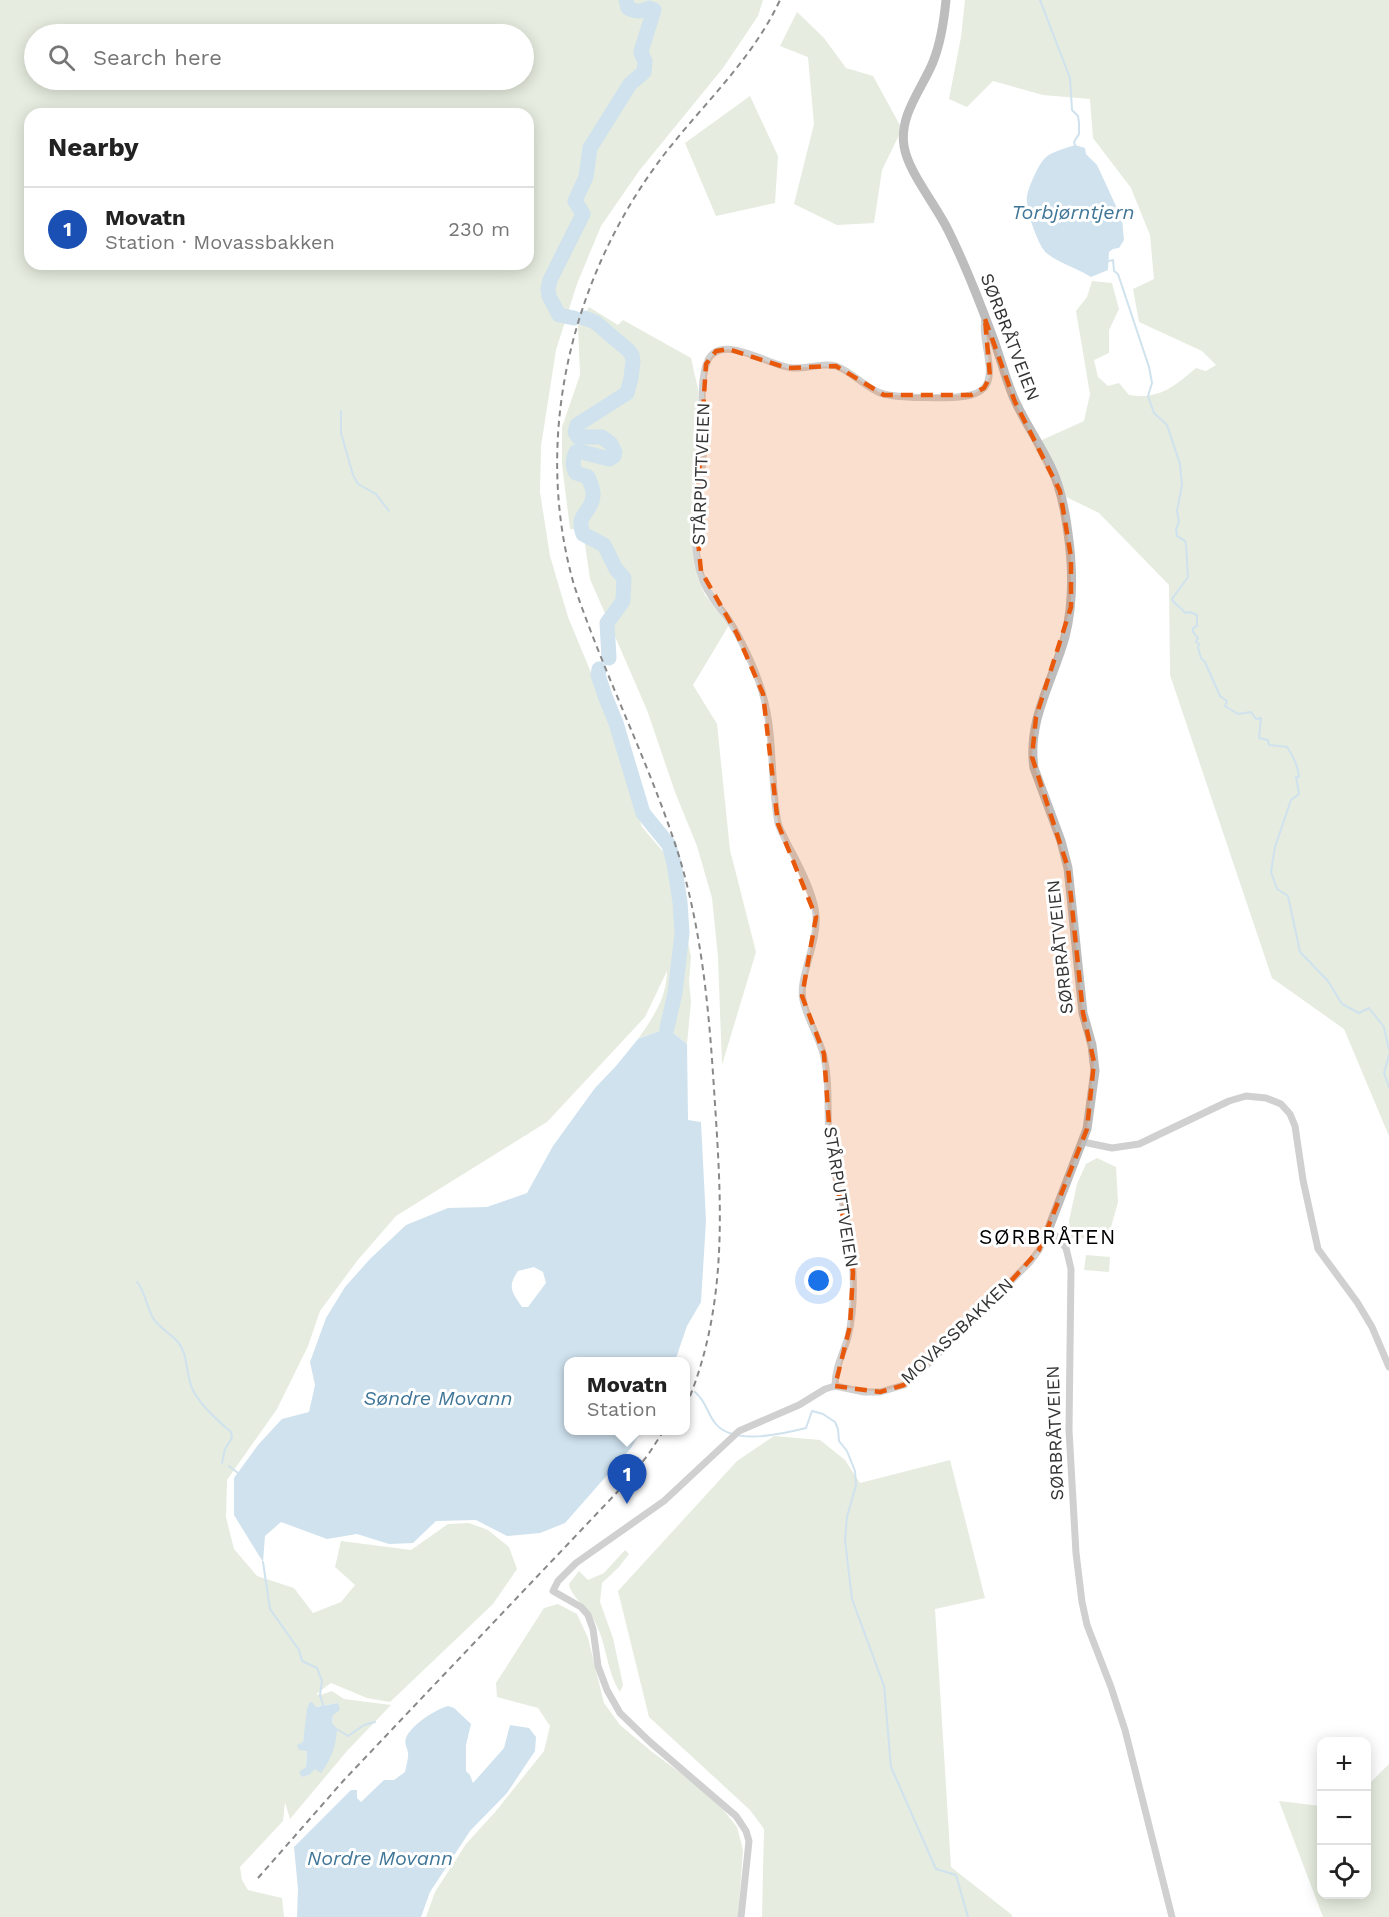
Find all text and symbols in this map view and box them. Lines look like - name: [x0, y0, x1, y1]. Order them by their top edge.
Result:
- search box: [24, 24, 534, 90]
- icon: search: [45, 41, 78, 74]
- text: Search here: [93, 45, 222, 70]
- text: Nearby: [48, 132, 139, 162]
- water label: Torbjørntjern: [1011, 200, 1135, 224]
- text: Movatn: [105, 205, 186, 230]
- text: 1: [63, 217, 72, 241]
- text: 230 m: [448, 217, 510, 241]
- text: Station · Movassbakken: [105, 230, 335, 254]
- street label: SØRBRÅTVEIEN: [976, 270, 1044, 404]
- street label: STÅRPUTTVEIEN: [688, 402, 713, 546]
- street label: SØRBRÅTVEIEN: [1042, 879, 1077, 1015]
- street label: STÅRPUTTVEIEN: [820, 1125, 863, 1269]
- district label: SØRBRÅTEN: [979, 1224, 1117, 1249]
- your location: [804, 1266, 833, 1295]
- street label: MOVASSBAKKEN: [896, 1273, 1017, 1388]
- popup: [564, 1357, 690, 1435]
- street label: SØRBRÅTVEIEN: [1042, 1365, 1067, 1501]
- text: Movatn: [587, 1372, 667, 1397]
- water label: Søndre Movann: [363, 1386, 513, 1410]
- text: Station: [587, 1397, 657, 1421]
- pin: 1: [608, 1454, 646, 1504]
- map controls: [1317, 1737, 1371, 1899]
- button: +: [1317, 1737, 1371, 1791]
- button: −: [1317, 1791, 1371, 1845]
- button: locate: [1317, 1845, 1371, 1899]
- water label: Nordre Movann: [307, 1846, 453, 1870]

